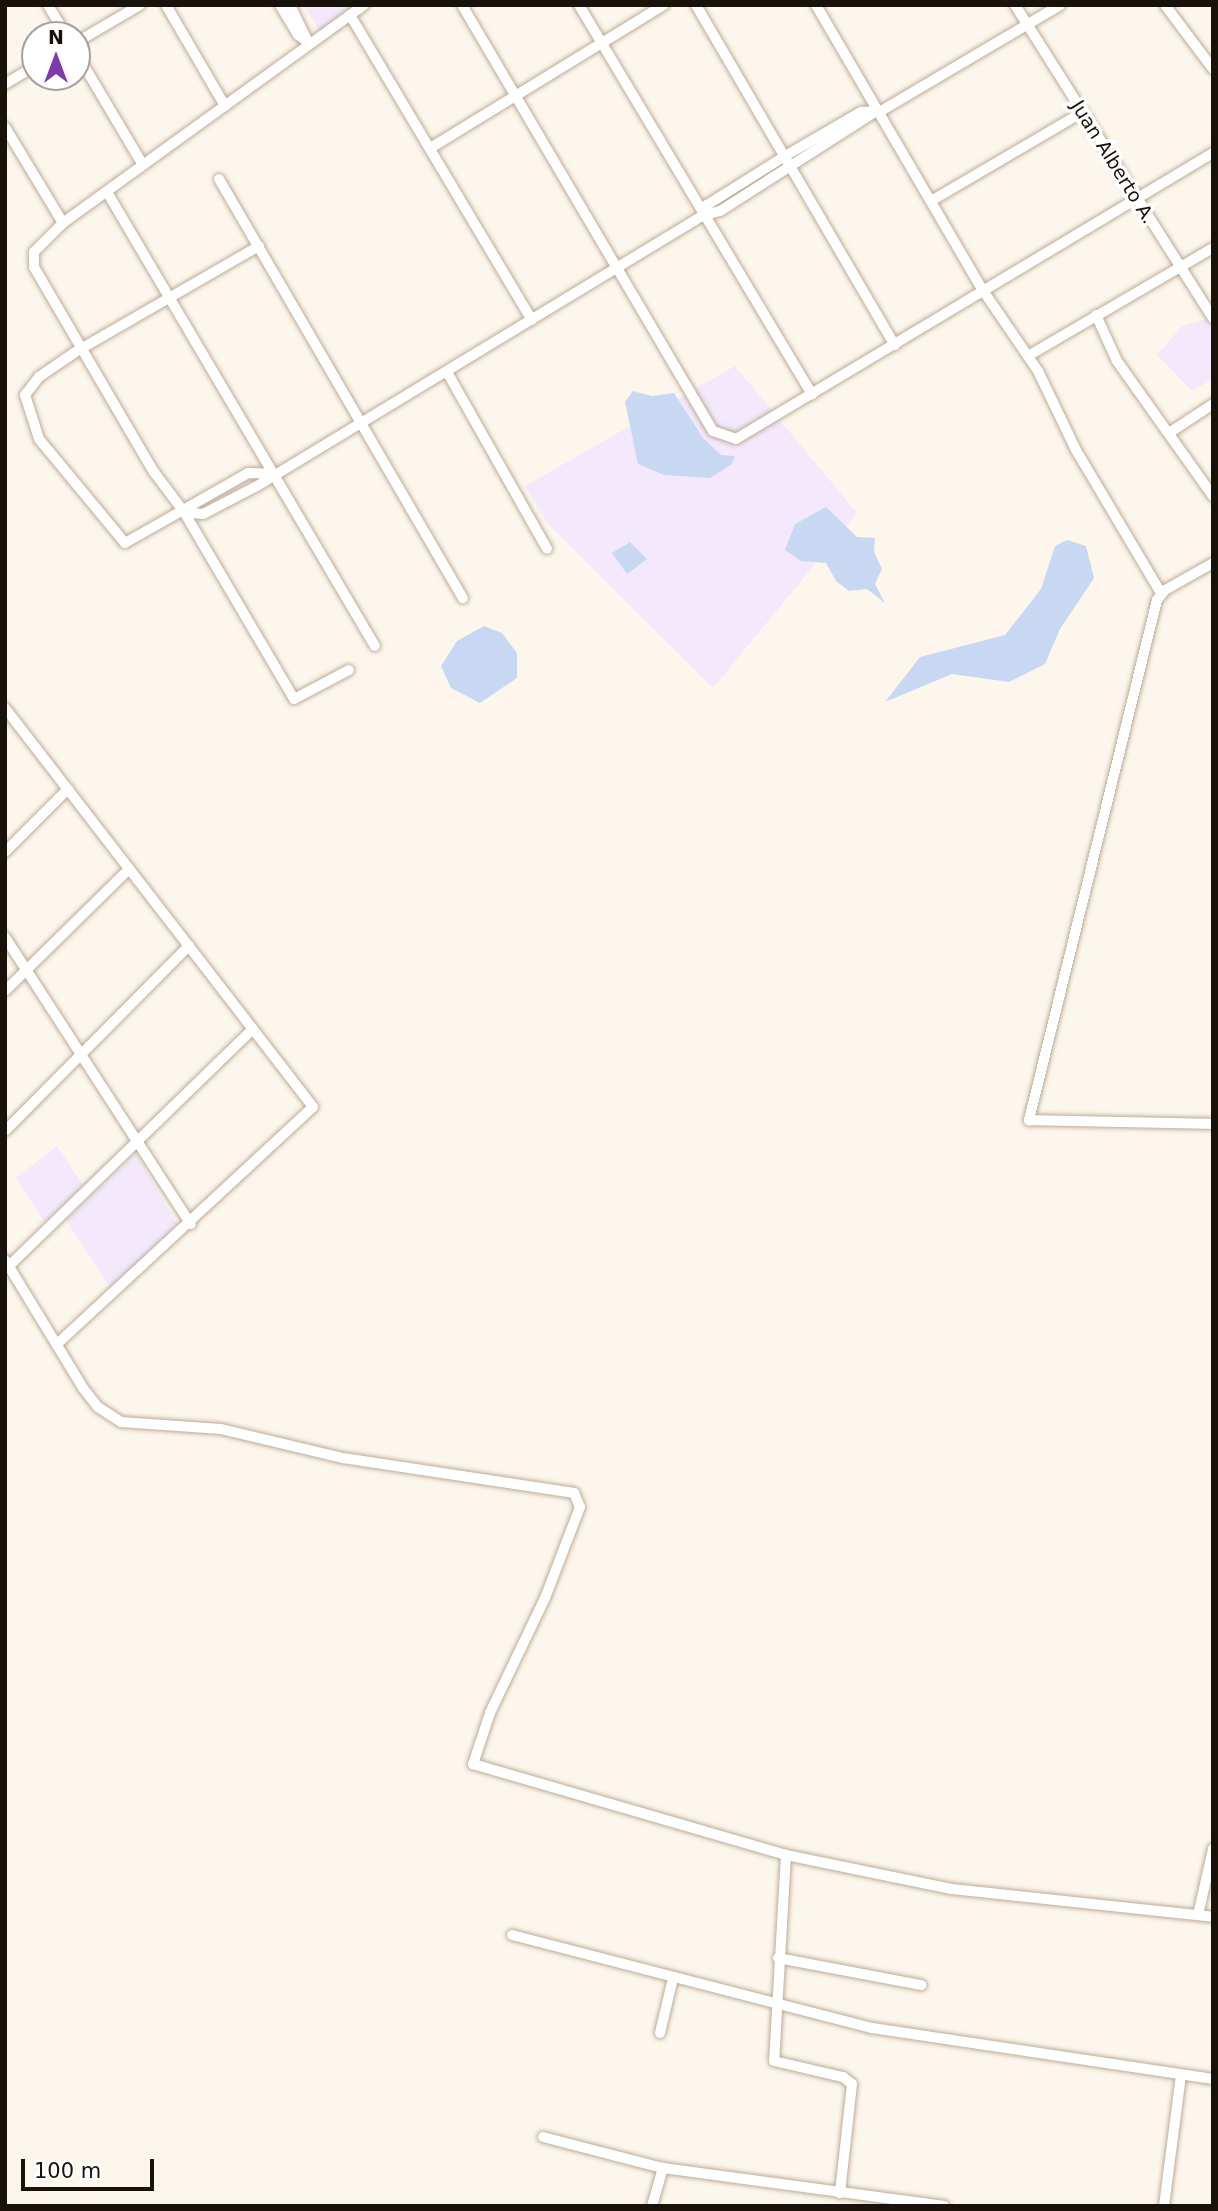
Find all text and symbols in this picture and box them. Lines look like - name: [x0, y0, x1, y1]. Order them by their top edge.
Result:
- north arrow: [21, 21, 91, 91]
- text: N: [48, 26, 64, 48]
- street label: Juan Alberto A.: [1066, 96, 1160, 228]
- scale bar: [24, 2144, 158, 2188]
- text: 100 m: [34, 2159, 101, 2183]

